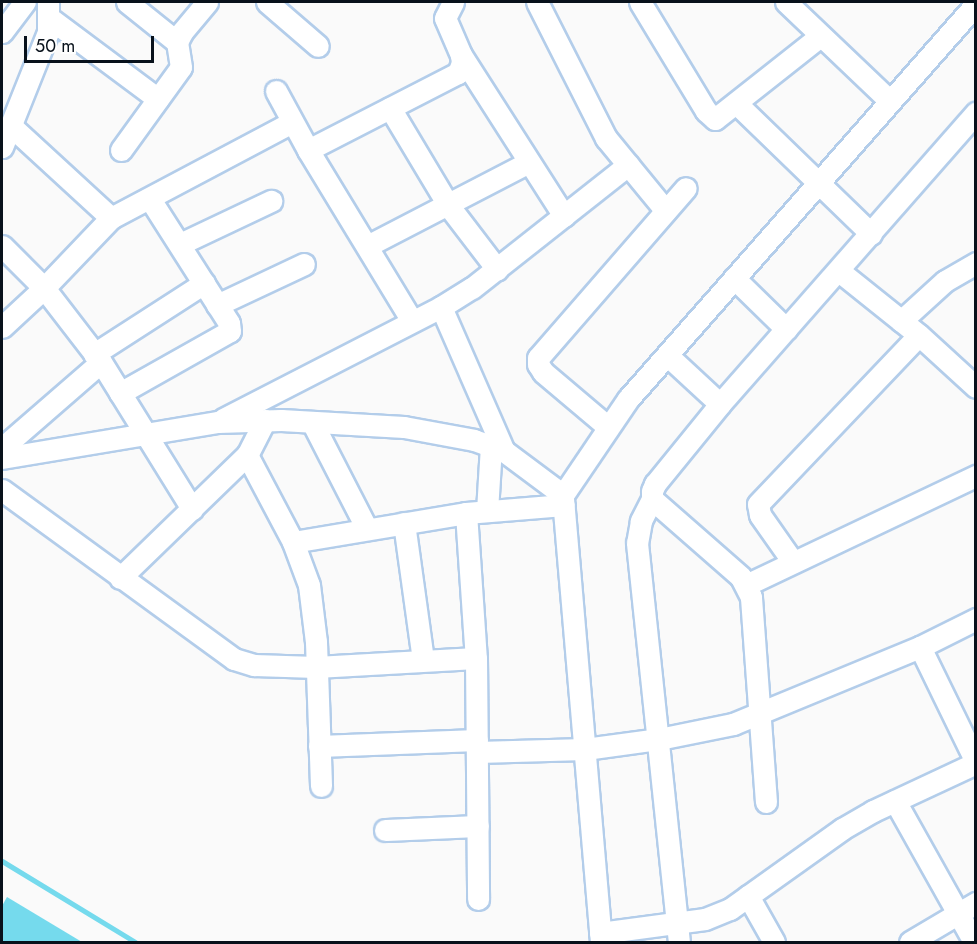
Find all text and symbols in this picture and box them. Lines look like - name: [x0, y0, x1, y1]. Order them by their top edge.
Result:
- scale bar: [27, 24, 158, 62]
- text: 50 m: [35, 33, 75, 59]

